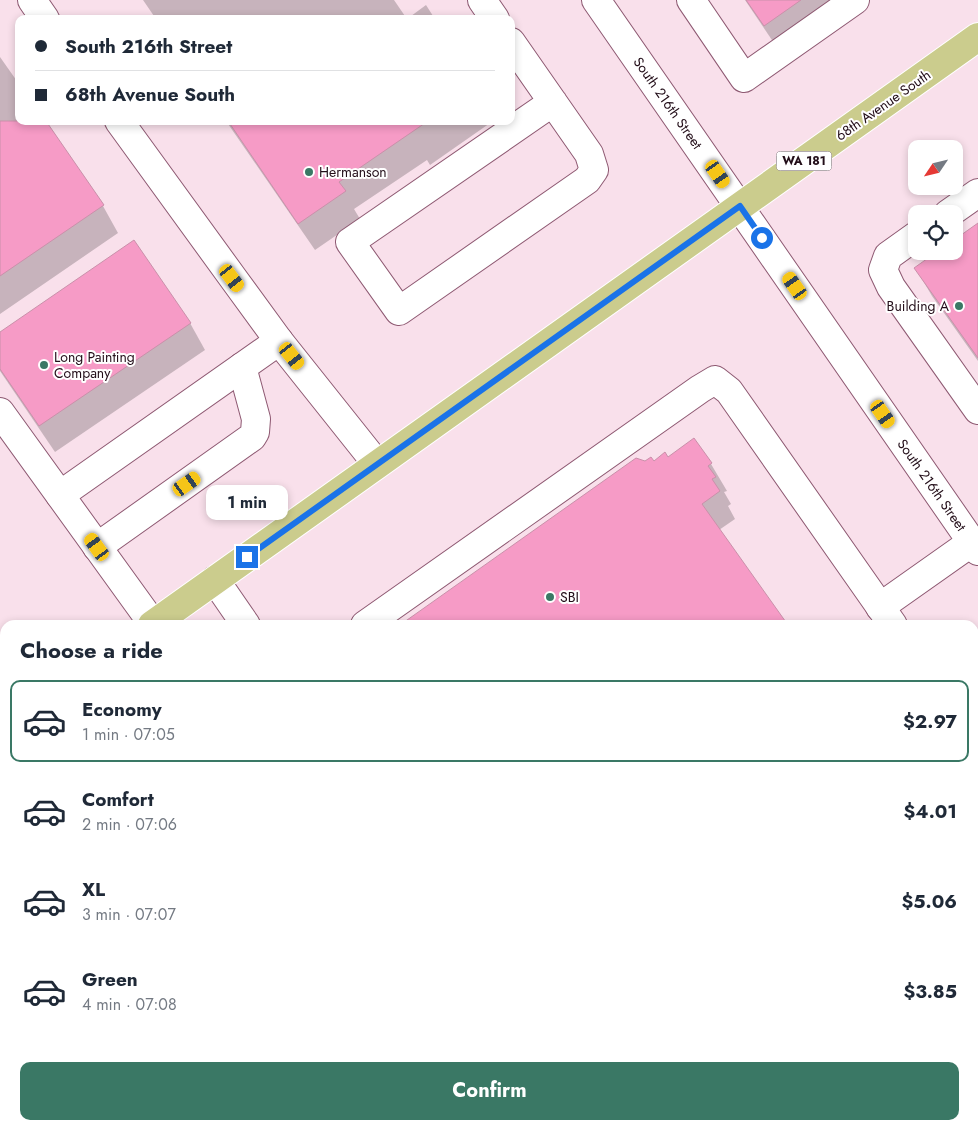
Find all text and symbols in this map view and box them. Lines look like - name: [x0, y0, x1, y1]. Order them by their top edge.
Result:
- text: South 216th Street: [65, 33, 232, 60]
- street label: South 216th Street: [629, 53, 708, 154]
- street label: 68th Avenue South: [831, 65, 935, 145]
- text: 68th Avenue South: [65, 81, 235, 108]
- north arrow: [908, 140, 962, 195]
- map controls: [908, 140, 963, 260]
- road number: WA 181: [776, 152, 832, 170]
- car: [703, 157, 732, 191]
- place label: Hermanson: [319, 162, 387, 182]
- marker: Hermanson: [303, 166, 315, 178]
- button: locate: [908, 205, 963, 260]
- route start: [751, 227, 773, 249]
- car: [216, 262, 247, 294]
- car: [780, 269, 809, 303]
- place label: Building A: [887, 296, 950, 316]
- marker: Building A: [953, 300, 965, 312]
- car: [276, 340, 307, 372]
- place label: Long Painting Company: [54, 347, 135, 383]
- marker: Long Painting Company: [38, 359, 50, 371]
- car: [868, 397, 897, 431]
- street label: South 216th Street: [893, 435, 972, 536]
- car: [170, 469, 203, 499]
- callout: 1 min: [206, 484, 288, 520]
- text: 1 min: [227, 491, 267, 514]
- car: [82, 530, 111, 564]
- route end: [236, 546, 258, 568]
- place label: SBI: [560, 587, 579, 607]
- marker: SBI: [544, 591, 556, 603]
- text: Choose a ride: [20, 634, 163, 666]
- text: Economy: [82, 696, 162, 723]
- icon: car: [22, 699, 67, 744]
- text: $2.97: [903, 708, 957, 735]
- text: 1 min · 07:05: [82, 723, 175, 746]
- text: Comfort: [82, 786, 154, 813]
- icon: car: [22, 789, 67, 834]
- text: $4.01: [904, 798, 957, 825]
- text: 2 min · 07:06: [82, 813, 177, 836]
- text: XL: [82, 876, 105, 903]
- icon: car: [22, 879, 67, 924]
- text: $5.06: [902, 888, 957, 915]
- text: 3 min · 07:07: [82, 903, 176, 926]
- text: Green: [82, 966, 138, 993]
- icon: car: [22, 969, 67, 1014]
- text: $3.85: [903, 978, 957, 1005]
- text: 4 min · 07:08: [82, 993, 177, 1016]
- button: Confirm: [20, 1062, 959, 1120]

